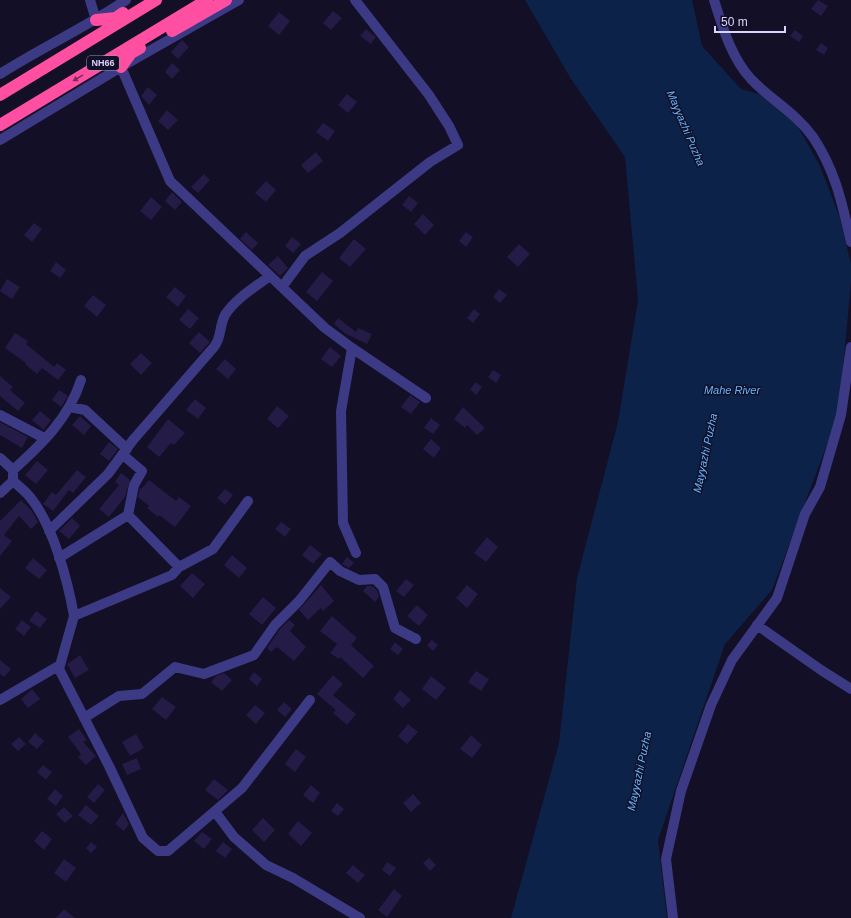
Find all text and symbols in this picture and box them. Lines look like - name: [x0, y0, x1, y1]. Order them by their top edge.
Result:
- scale bar: [715, 8, 785, 34]
- text: 50 m: [721, 15, 748, 29]
- road number: NH66: [87, 56, 119, 70]
- one-way arrow: [72, 75, 84, 82]
- water label: Mayyazhi Puzha: [665, 89, 707, 167]
- water label: Mahe River: [704, 384, 761, 396]
- water label: Mayyazhi Puzha: [691, 412, 719, 494]
- water label: Mayyazhi Puzha: [625, 730, 653, 812]

